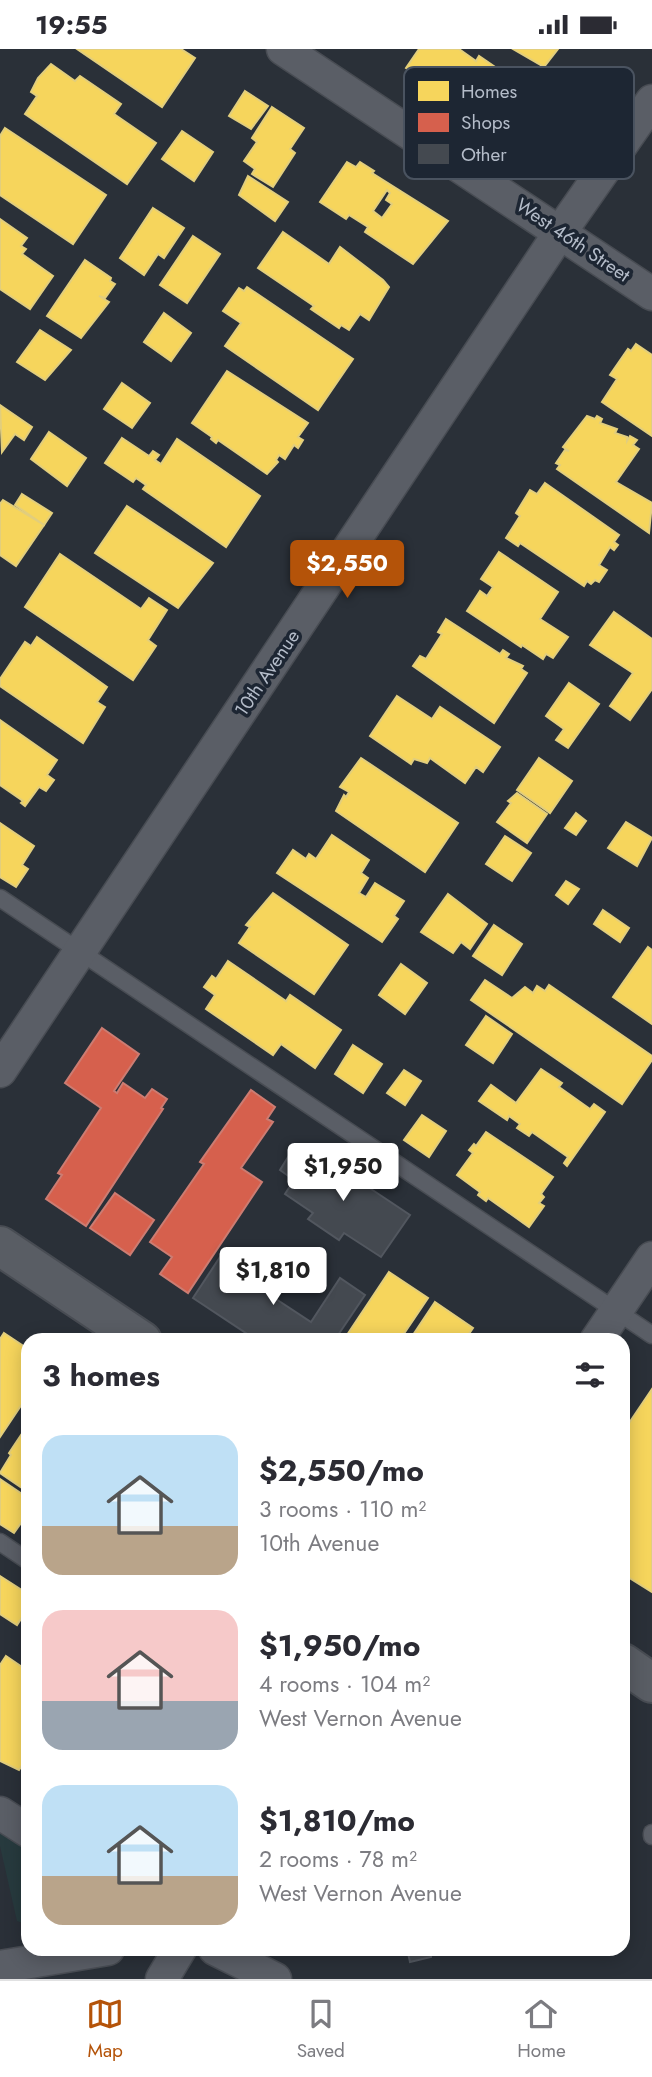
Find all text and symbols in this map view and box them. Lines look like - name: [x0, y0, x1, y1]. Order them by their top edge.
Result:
- text: 19:55: [35, 6, 108, 44]
- legend: [404, 67, 634, 179]
- text: Homes: [461, 78, 518, 105]
- text: Shops: [461, 109, 511, 136]
- text: Other: [461, 141, 507, 168]
- street label: West 46th Street: [510, 192, 636, 289]
- pin: $2,550: [290, 540, 404, 600]
- text: $2,550: [306, 546, 388, 580]
- street label: 10th Avenue: [228, 624, 306, 722]
- pin: $1,950: [286, 1143, 400, 1203]
- text: $1,950: [304, 1149, 382, 1183]
- pin: $1,810: [216, 1247, 330, 1307]
- text: $1,810: [236, 1253, 310, 1287]
- text: 3 homes: [42, 1354, 160, 1397]
- icon: filters: [571, 1356, 609, 1394]
- text: $2,550/mo: [259, 1449, 424, 1492]
- icon: home: [98, 1463, 182, 1547]
- text: 3 rooms · 110 m²: [259, 1492, 426, 1526]
- text: 10th Avenue: [259, 1526, 379, 1560]
- text: $1,950/mo: [259, 1624, 420, 1667]
- icon: home: [98, 1638, 182, 1722]
- text: 4 rooms · 104 m²: [259, 1667, 430, 1701]
- text: West Vernon Avenue: [259, 1701, 462, 1735]
- text: $1,810/mo: [259, 1799, 415, 1842]
- icon: home: [98, 1813, 182, 1897]
- text: 2 rooms · 78 m²: [259, 1842, 417, 1876]
- text: West Vernon Avenue: [259, 1876, 462, 1910]
- tab: Map: [86, 1995, 124, 2064]
- tab: Saved: [297, 1995, 345, 2064]
- tab: Home: [517, 1995, 566, 2064]

